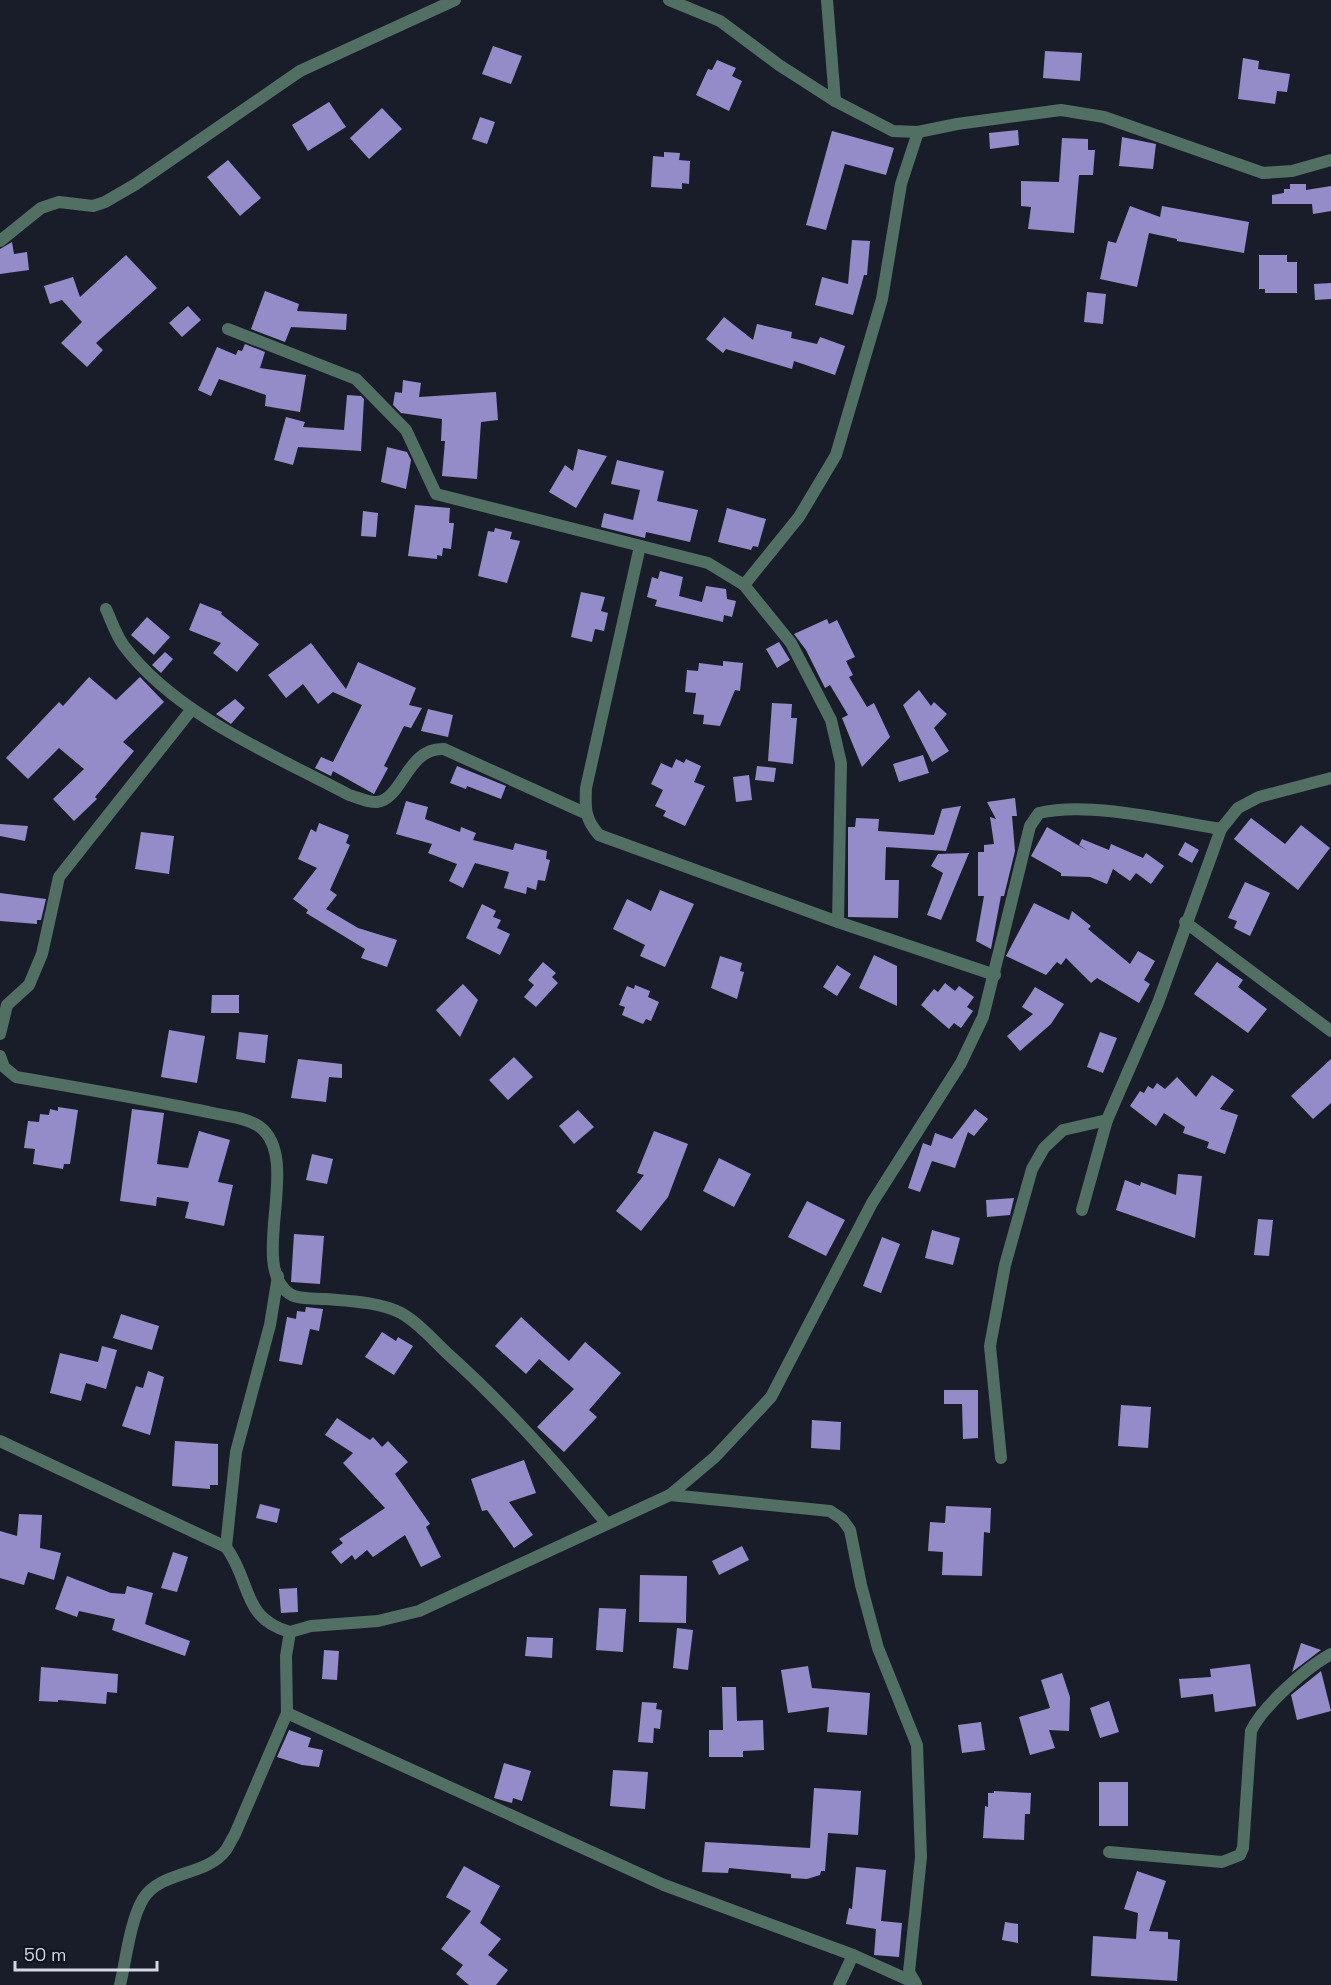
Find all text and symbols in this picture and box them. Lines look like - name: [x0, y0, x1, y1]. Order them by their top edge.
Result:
- scale bar: [15, 1934, 158, 1972]
- text: 50 m: [24, 1943, 66, 1966]

